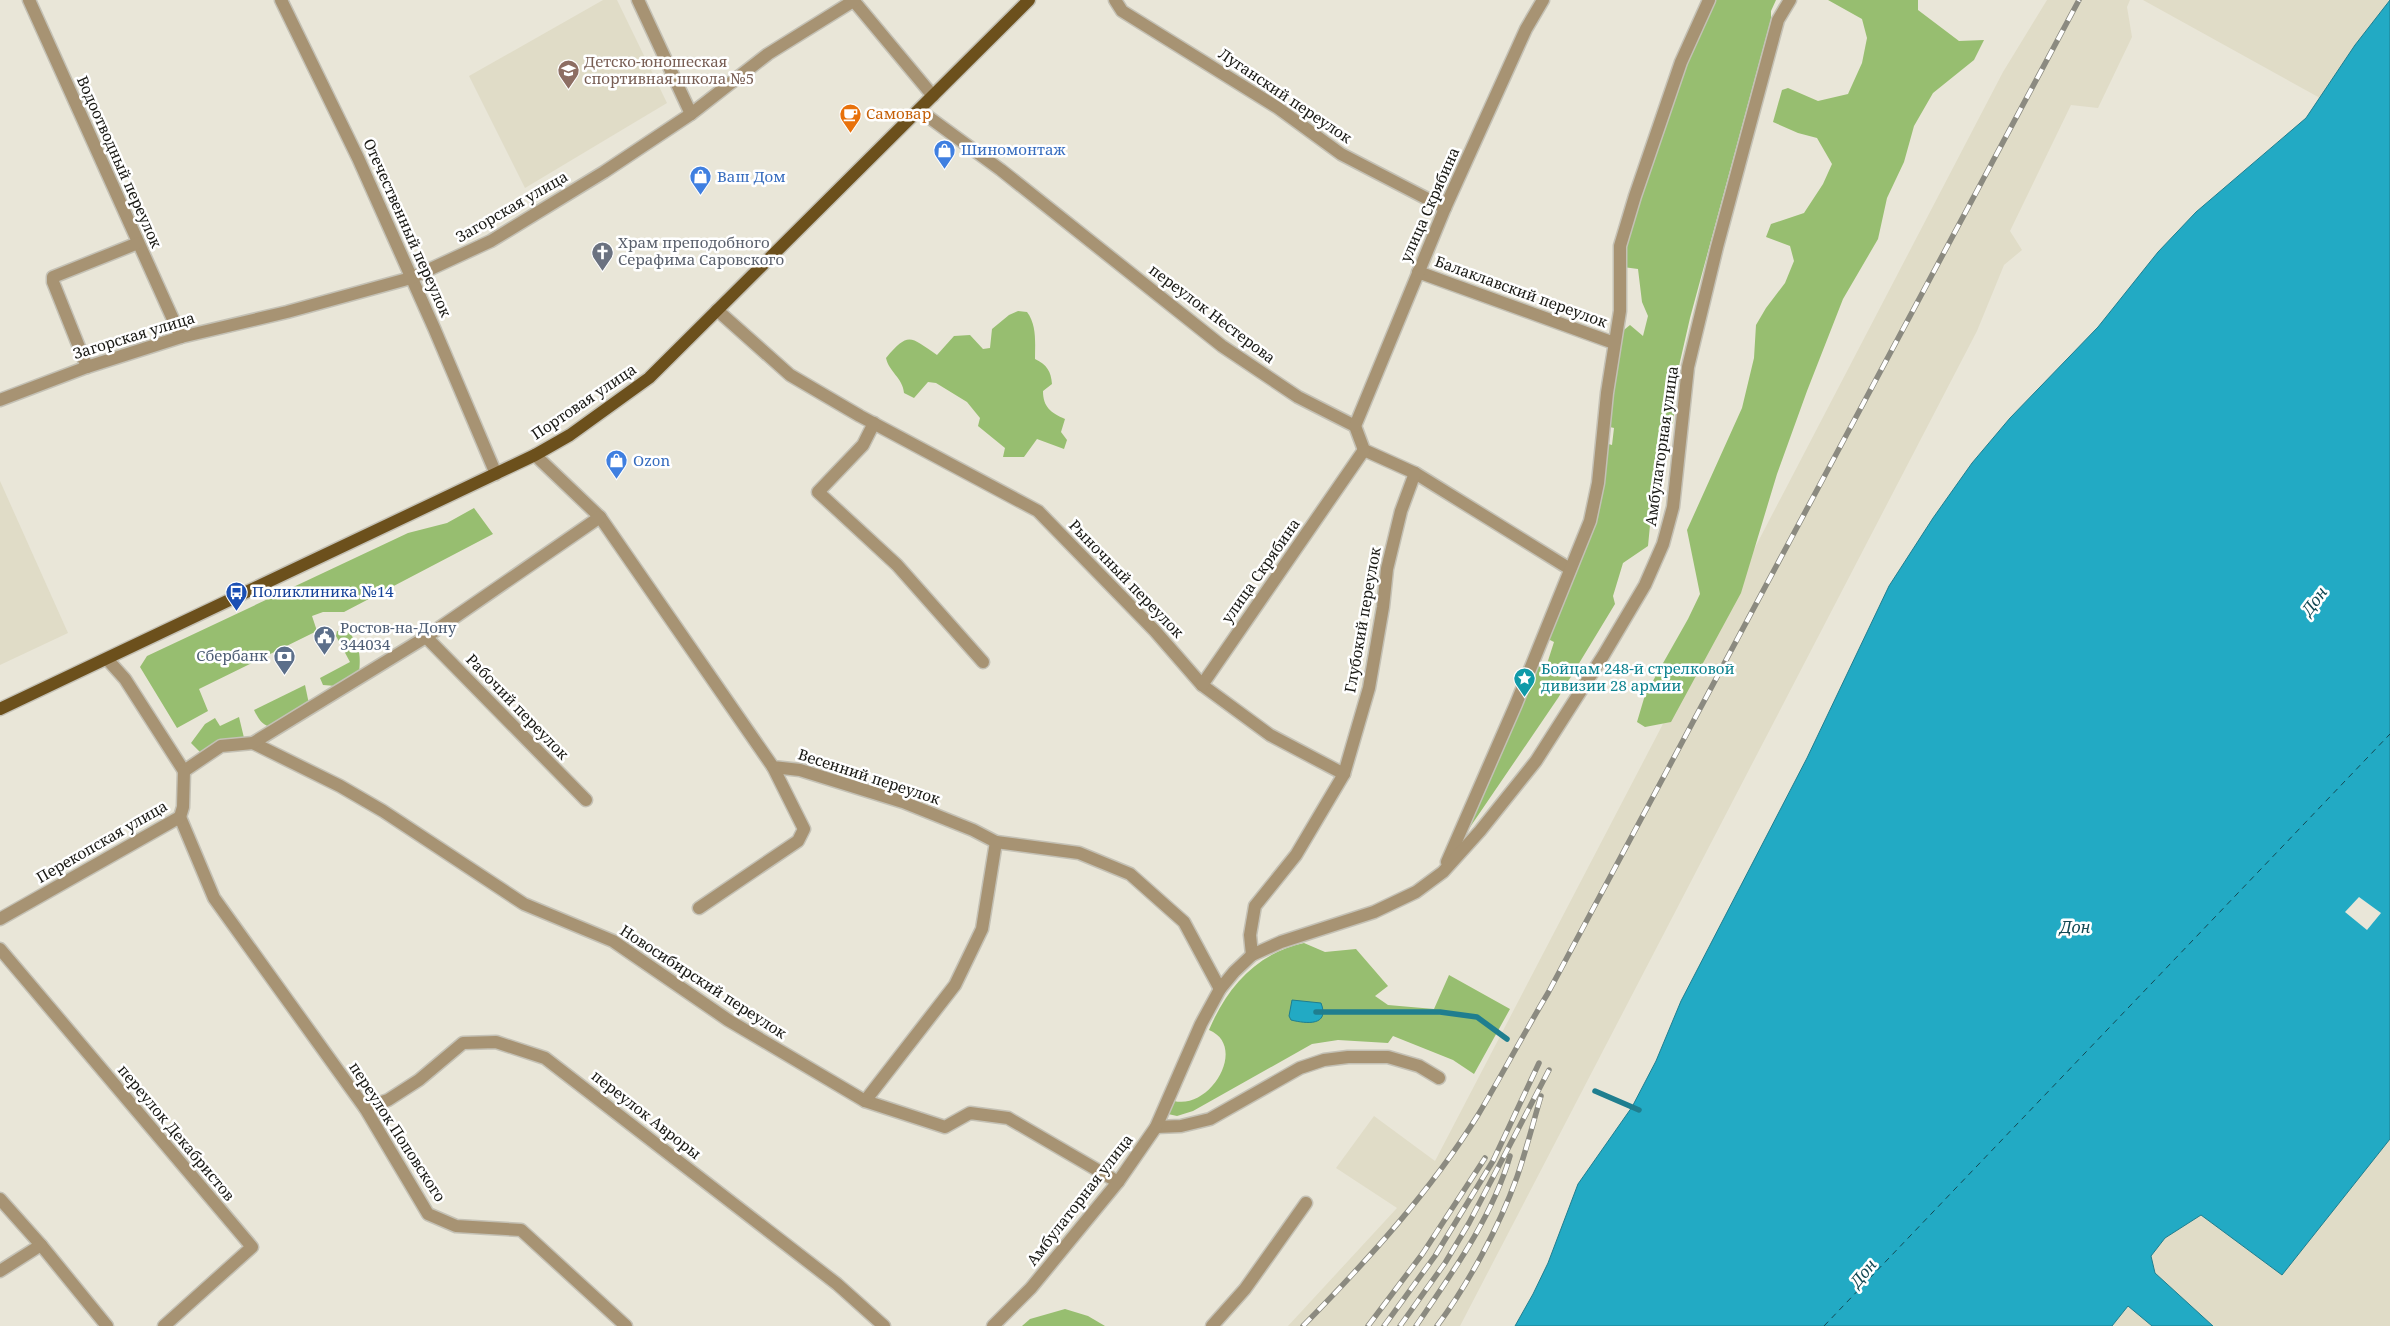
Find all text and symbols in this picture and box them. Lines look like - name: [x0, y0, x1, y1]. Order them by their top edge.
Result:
- street label: Луганский переулок: [1215, 43, 1356, 147]
- place label: Детско-юношеская спортивная школа №5: [584, 51, 754, 88]
- school or university icon: Детско-юношеская спортивная школа №5: [556, 59, 580, 90]
- street label: Водоотводный переулок: [73, 72, 167, 251]
- cafe icon: Самовар: [838, 102, 862, 133]
- place label: Самовар: [866, 103, 931, 123]
- street label: Отечественный переулок: [359, 135, 456, 320]
- shop icon: Шиномонтаж: [933, 138, 957, 169]
- place label: Шиномонтаж: [961, 139, 1066, 159]
- street label: улица Скрябина: [1395, 144, 1463, 265]
- shop icon: Ваш Дом: [689, 165, 713, 196]
- street label: Загорская улица: [452, 166, 571, 246]
- place label: Ваш Дом: [717, 166, 786, 186]
- place label: Храм преподобного Серафима Саровского: [618, 232, 784, 269]
- church icon: Храм преподобного Серафима Саровского: [590, 240, 614, 271]
- street label: Балаклавский переулок: [1432, 251, 1610, 332]
- street label: переулок Нестерова: [1145, 259, 1280, 367]
- street label: Загорская улица: [70, 307, 197, 363]
- street label: Портовая улица: [527, 359, 640, 444]
- street label: Амбулаторная улица: [1640, 364, 1682, 527]
- shop icon: Ozon: [605, 449, 629, 480]
- place label: Ozon: [633, 450, 670, 470]
- street label: улица Скрябина: [1216, 514, 1304, 627]
- street label: Рыночный переулок: [1065, 515, 1188, 642]
- street label: Глубокий переулок: [1339, 545, 1385, 694]
- bus stop icon: Поликлиника №14: [224, 580, 248, 611]
- place label: Поликлиника №14: [252, 581, 394, 601]
- water label: Дон: [2295, 582, 2332, 621]
- place label: Ростов-на-Дону 344034: [340, 617, 457, 654]
- public building icon: Ростов-на-Дону 344034: [312, 625, 336, 656]
- bank icon: Сбербанк: [272, 644, 296, 675]
- place label: Сбербанк: [196, 645, 268, 665]
- street label: Рабочий переулок: [462, 649, 573, 764]
- place label: Бойцам 248-й стрелковой дивизии 28 армии: [1541, 658, 1735, 695]
- place icon: Бойцам 248-й стрелковой дивизии 28 армии: [1513, 666, 1537, 697]
- street label: Весенний переулок: [796, 744, 943, 809]
- street label: Перекопская улица: [32, 795, 171, 887]
- water label: Дон: [2058, 916, 2091, 938]
- street label: Новосибирский переулок: [616, 920, 791, 1043]
- street label: переулок Поповского: [345, 1058, 451, 1205]
- street label: переулок Декабристов: [114, 1060, 240, 1205]
- street label: переулок Авроры: [588, 1065, 705, 1163]
- street label: Амбулаторная улица: [1022, 1130, 1137, 1269]
- water label: Дон: [1844, 1254, 1881, 1293]

